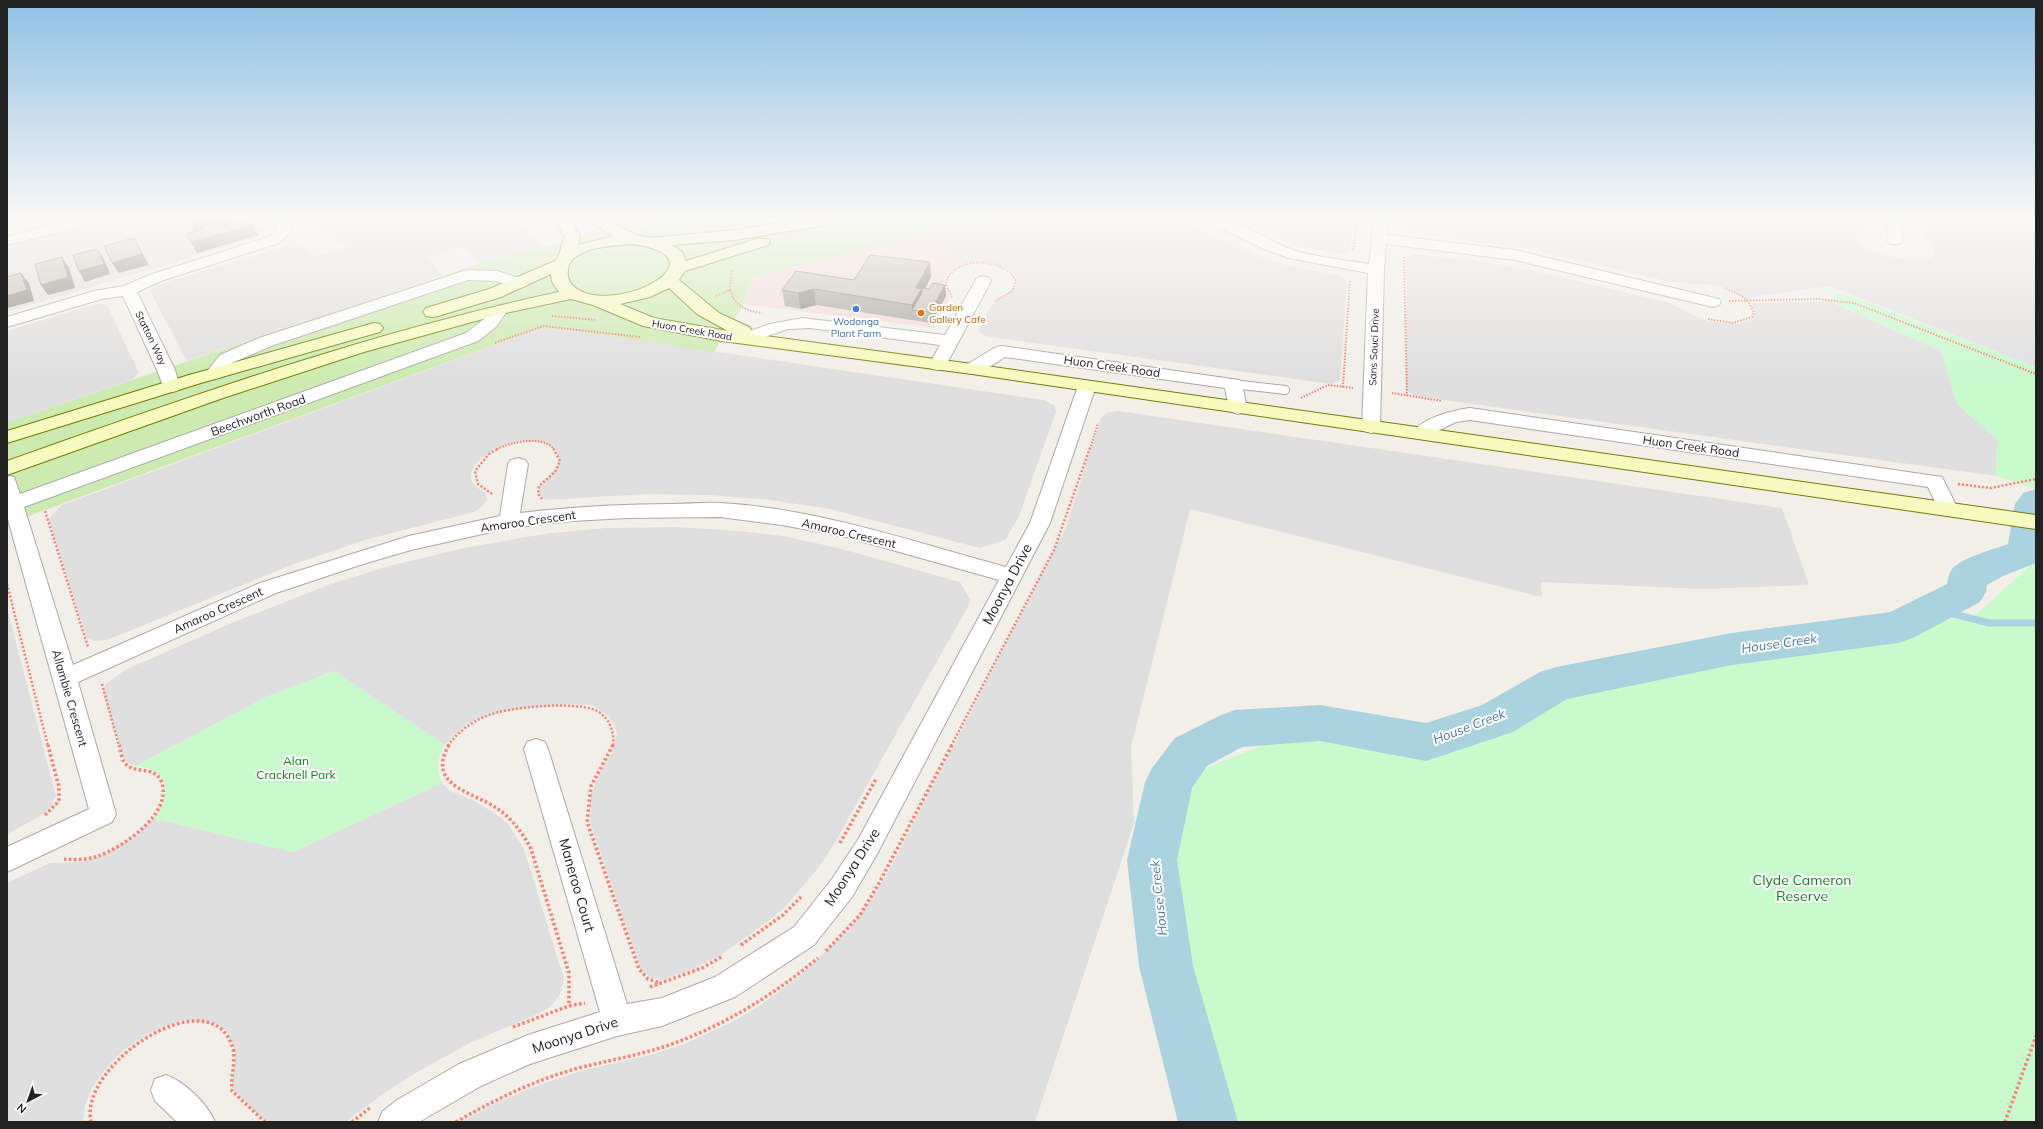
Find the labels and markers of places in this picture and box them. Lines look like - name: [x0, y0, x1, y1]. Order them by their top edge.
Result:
- place label: Garden Gallery Cafe: [929, 301, 986, 326]
- marker: Wodonga Plant Farm: [851, 304, 861, 314]
- marker: Garden Gallery Cafe: [916, 308, 926, 318]
- place label: Wodonga Plant Farm: [831, 315, 882, 340]

